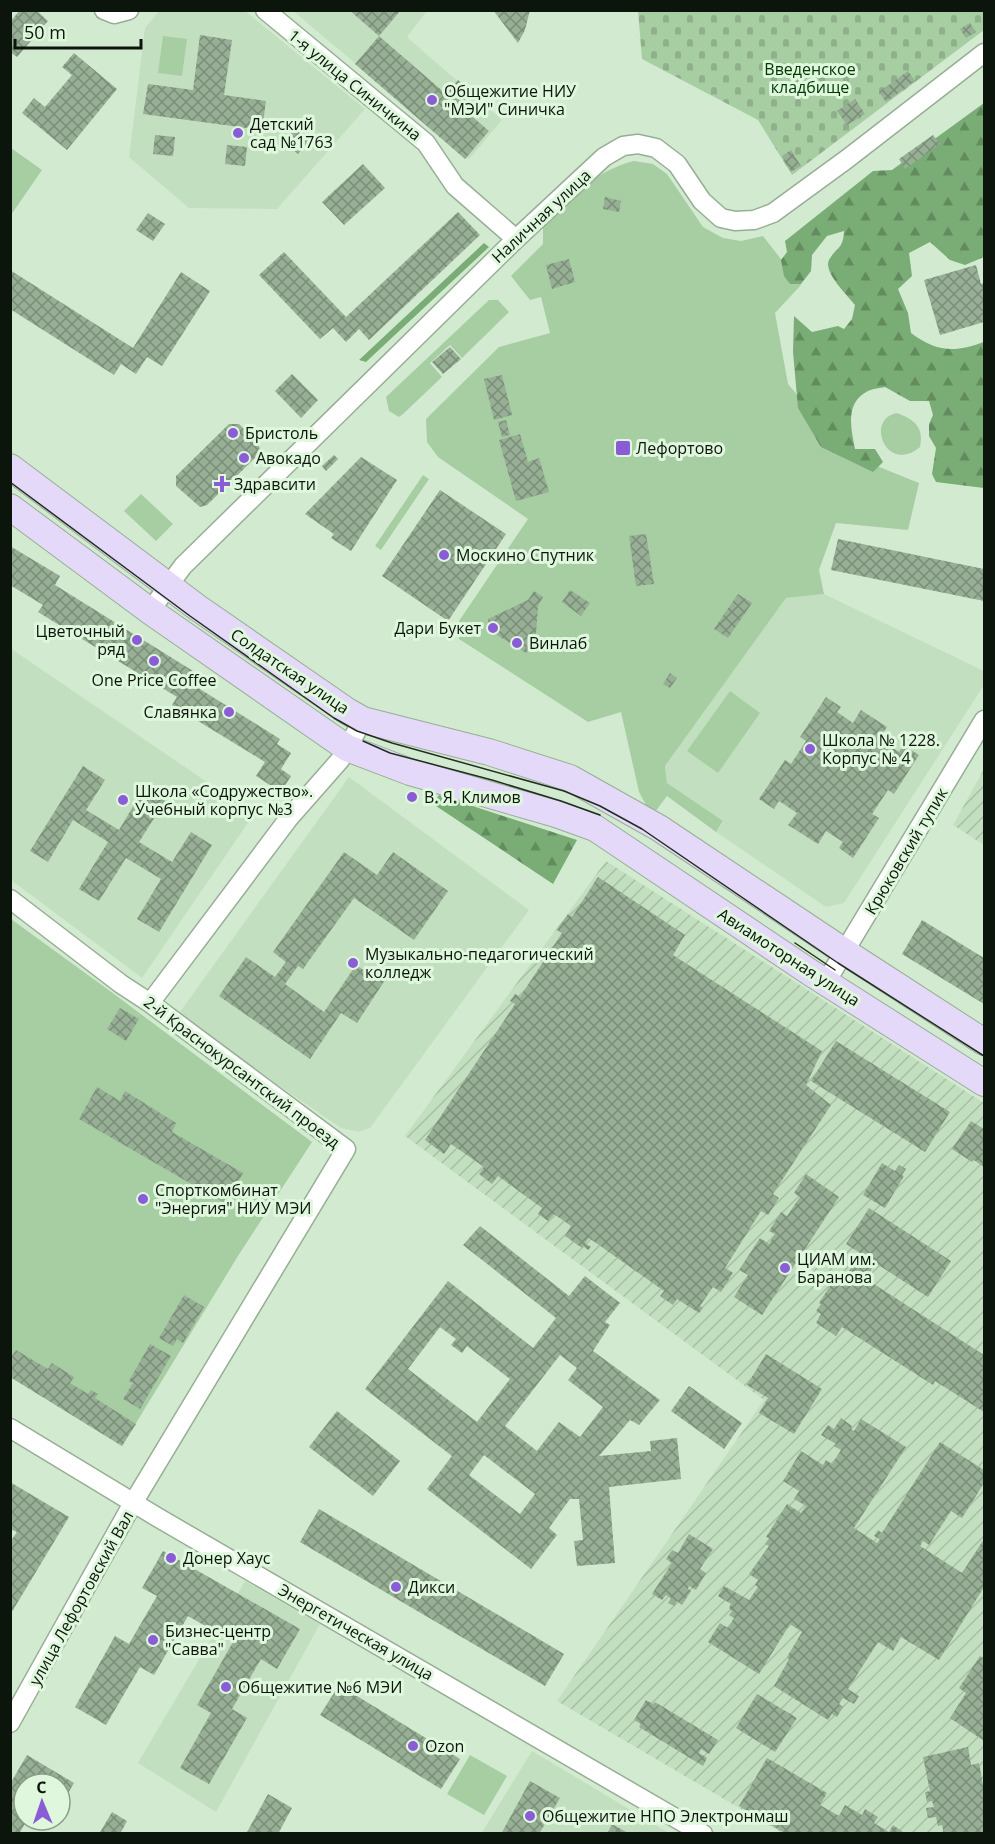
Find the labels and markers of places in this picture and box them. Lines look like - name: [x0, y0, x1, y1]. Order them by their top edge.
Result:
- place label: Общежитие НИУ "МЭИ" Синичка: [444, 80, 576, 120]
- marker: Общежитие НИУ "МЭИ" Синичка: [425, 93, 439, 107]
- place label: Детский сад №1763: [250, 113, 333, 153]
- marker: Детский сад №1763: [231, 126, 245, 140]
- place label: Бристоль: [245, 422, 318, 444]
- marker: Бристоль: [226, 426, 240, 440]
- place label: Лефортово: [636, 437, 723, 459]
- marker: Лефортово: [614, 439, 632, 457]
- place label: Авокадо: [256, 447, 321, 469]
- marker: Авокадо: [237, 451, 251, 465]
- place label: Здравсити: [234, 473, 316, 495]
- marker: Здравсити: [215, 477, 229, 491]
- place label: Москино Спутник: [456, 544, 595, 566]
- marker: Москино Спутник: [437, 548, 451, 562]
- place label: Дари Букет: [394, 617, 481, 639]
- place label: Цветочный ряд: [36, 620, 125, 660]
- marker: Дари Букет: [486, 621, 500, 635]
- place label: Винлаб: [529, 632, 587, 654]
- marker: Цветочный ряд: [130, 633, 144, 647]
- marker: Винлаб: [510, 636, 524, 650]
- marker: One Price Coffee: [147, 654, 161, 668]
- place label: One Price Coffee: [92, 669, 216, 691]
- place label: Славянка: [144, 701, 217, 723]
- marker: Славянка: [222, 705, 236, 719]
- place label: Школа № 1228. Корпус № 4: [822, 729, 940, 769]
- marker: Школа № 1228. Корпус № 4: [803, 742, 817, 756]
- place label: Школа «Содружество». Учебный корпус №3: [135, 780, 313, 820]
- place label: В. Я. Климов: [424, 786, 521, 808]
- marker: В. Я. Климов: [405, 790, 419, 804]
- marker: Школа «Содружество». Учебный корпус №3: [116, 793, 130, 807]
- place label: Музыкально-педагогический колледж: [365, 943, 594, 983]
- marker: Музыкально-педагогический колледж: [346, 956, 360, 970]
- place label: Спорткомбинат "Энергия" НИУ МЭИ: [155, 1179, 311, 1219]
- marker: Спорткомбинат "Энергия" НИУ МЭИ: [136, 1192, 150, 1206]
- place label: ЦИАМ им. Баранова: [797, 1248, 876, 1288]
- marker: ЦИАМ им. Баранова: [778, 1261, 792, 1275]
- place label: Донер Хаус: [183, 1547, 271, 1569]
- marker: Донер Хаус: [164, 1551, 178, 1565]
- place label: Дикси: [408, 1576, 455, 1598]
- marker: Дикси: [389, 1580, 403, 1594]
- place label: Бизнес-центр "Савва": [165, 1620, 271, 1660]
- marker: Бизнес-центр "Савва": [146, 1633, 160, 1647]
- place label: Общежитие №6 МЭИ: [238, 1676, 402, 1698]
- marker: Общежитие №6 МЭИ: [219, 1680, 233, 1694]
- place label: Ozon: [425, 1735, 464, 1757]
- marker: Ozon: [406, 1739, 420, 1753]
- place label: Общежитие НПО Электронмаш: [542, 1805, 789, 1827]
- marker: Общежитие НПО Электронмаш: [523, 1809, 537, 1823]

